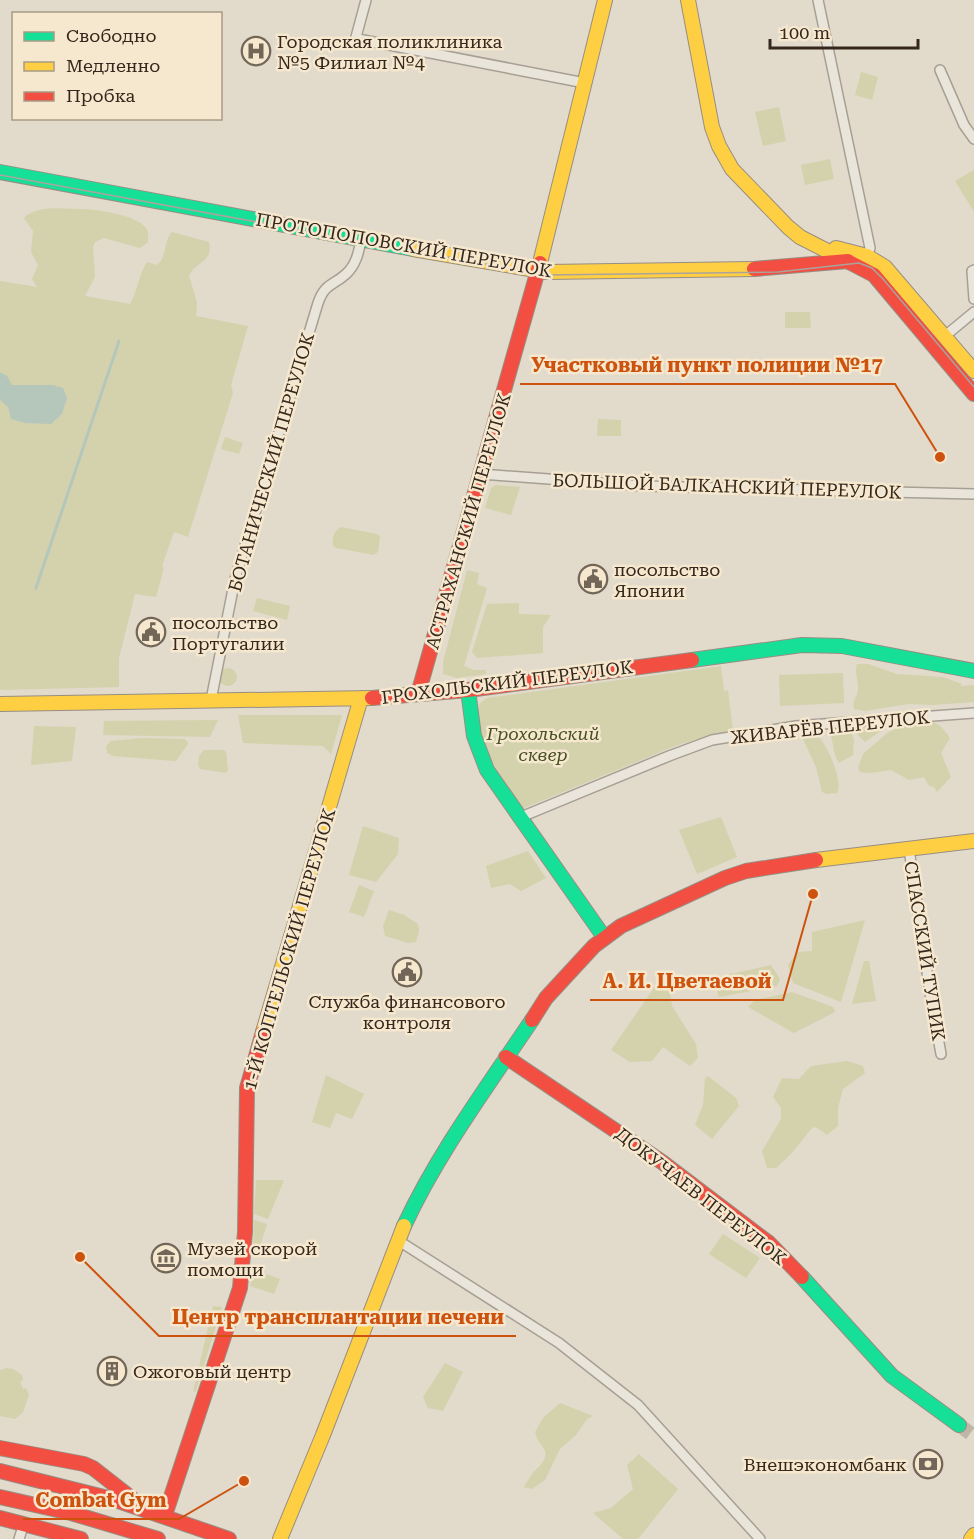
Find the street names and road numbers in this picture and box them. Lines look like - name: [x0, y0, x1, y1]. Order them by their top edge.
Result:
- street label: ПРОТОПОПОВСКИЙ ПЕРЕУЛОК: [254, 209, 554, 281]
- street label: БОТАНИЧЕСКИЙ ПЕРЕУЛОК: [224, 330, 318, 594]
- street label: АСТРАХАНСКИЙ ПЕРЕУЛОК: [421, 391, 515, 651]
- street label: БОЛЬШОЙ БАЛКАНСКИЙ ПЕРЕУЛОК: [552, 469, 902, 503]
- street label: ГРОХОЛЬСКИЙ ПЕРЕУЛОК: [380, 656, 634, 708]
- street label: ЖИВАРЁВ ПЕРЕУЛОК: [729, 706, 931, 748]
- street label: 1-Й КОПТЕЛЬСКИЙ ПЕРЕУЛОК: [239, 806, 339, 1092]
- street label: СПАССКИЙ ТУПИК: [900, 860, 950, 1042]
- street label: ДОКУЧАЕВ ПЕРЕУЛОК: [612, 1123, 790, 1269]

